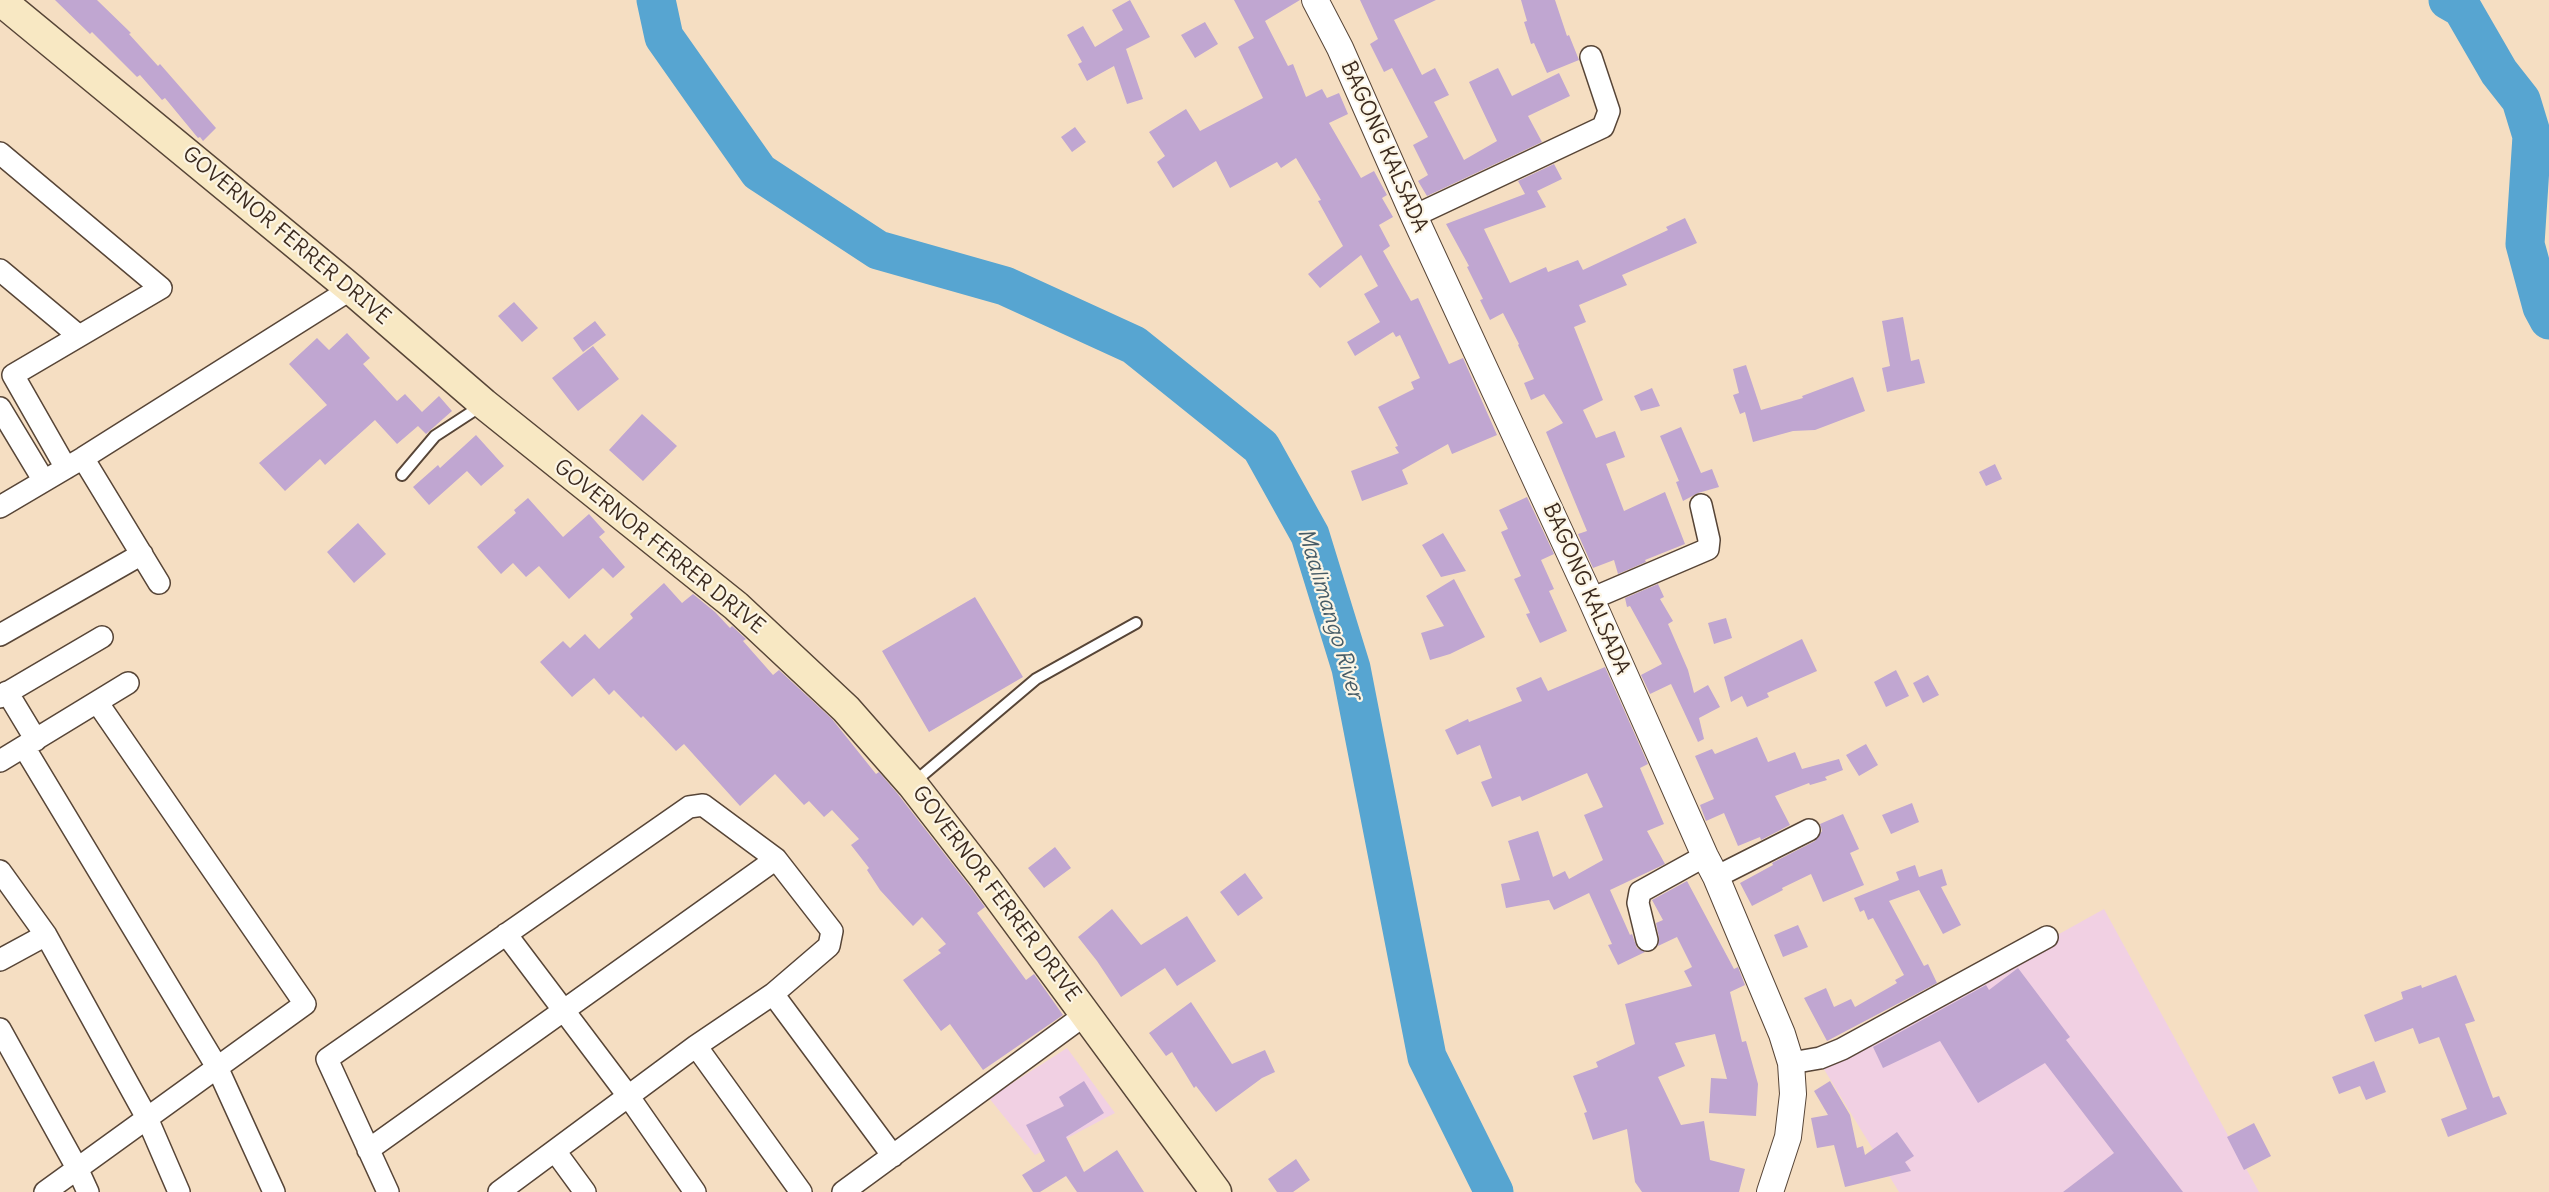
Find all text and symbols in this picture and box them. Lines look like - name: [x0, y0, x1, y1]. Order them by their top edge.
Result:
- street label: BAGONG KALSADA: [1335, 57, 1433, 237]
- street label: GOVERNOR FERRER DRIVE: [177, 142, 395, 330]
- street label: GOVERNOR FERRER DRIVE: [549, 454, 769, 640]
- street label: BAGONG KALSADA: [1537, 499, 1635, 679]
- water label: Maalimango River: [1291, 525, 1369, 703]
- street label: GOVERNOR FERRER DRIVE: [907, 781, 1085, 1007]

